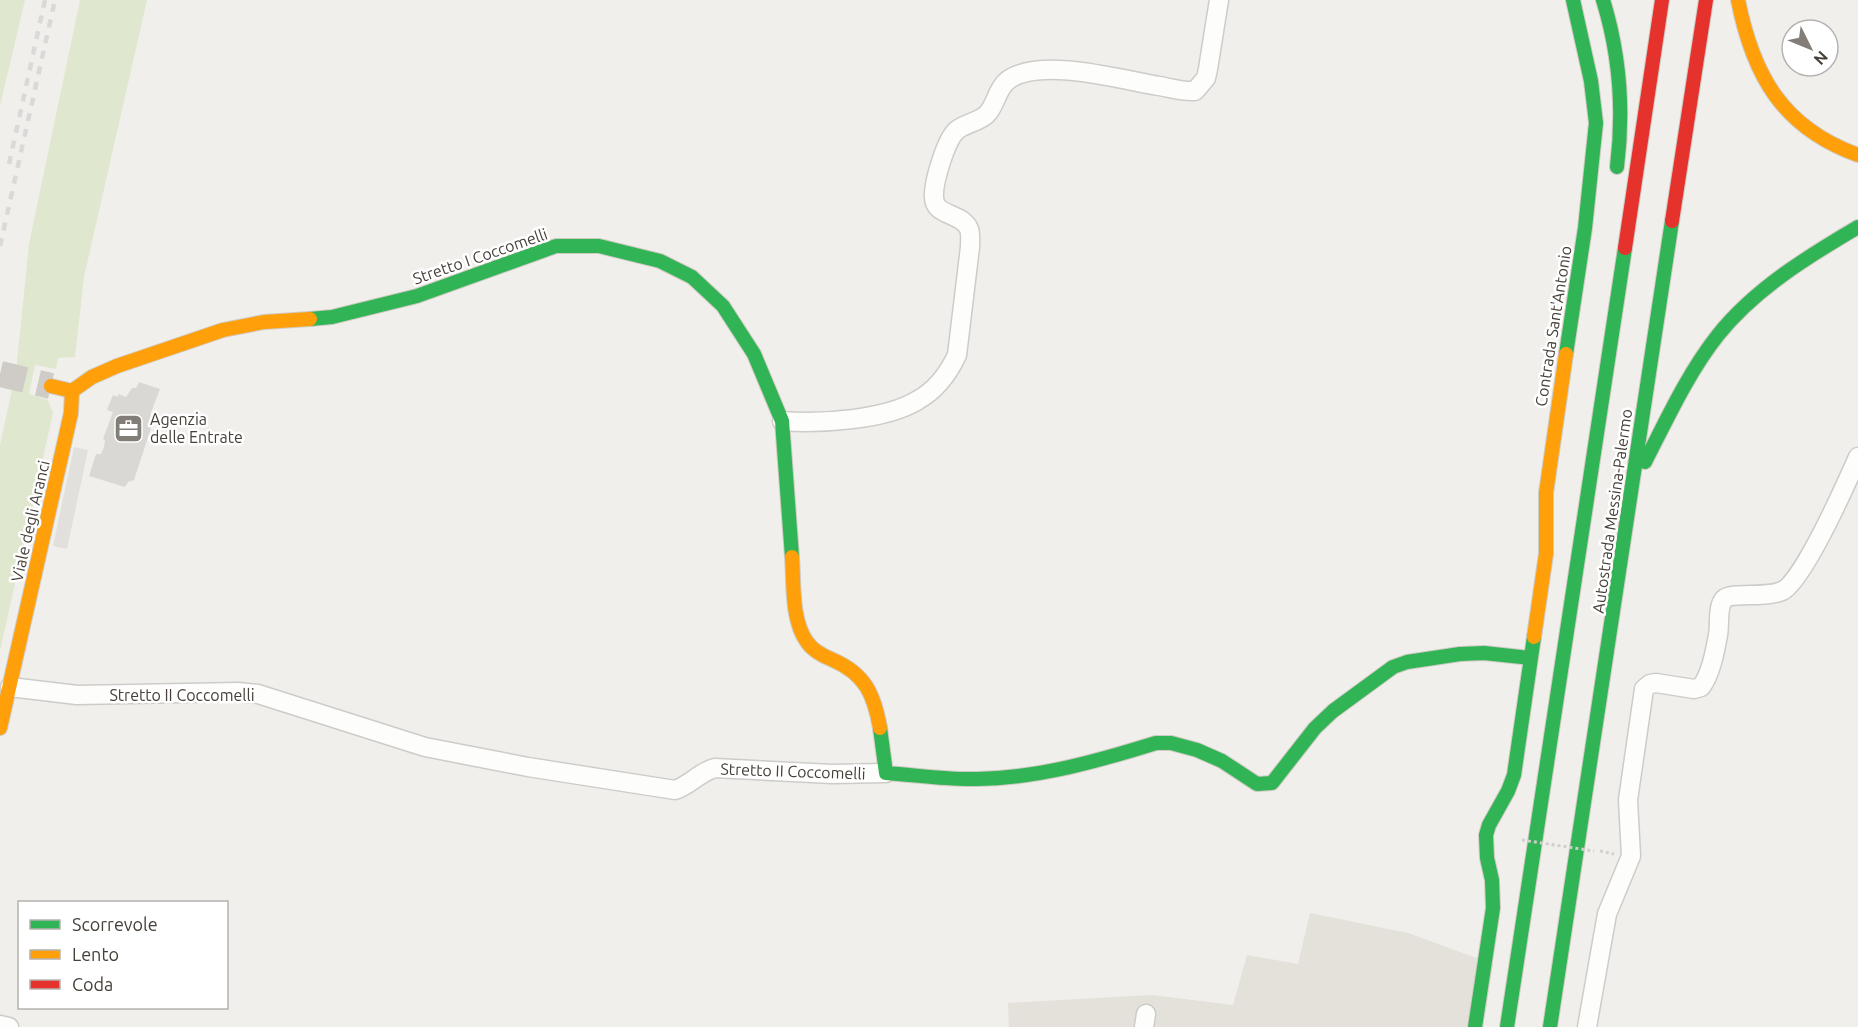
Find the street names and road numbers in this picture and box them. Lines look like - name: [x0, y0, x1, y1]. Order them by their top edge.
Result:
- street label: Stretto I Coccomelli: [410, 225, 550, 287]
- street label: Contrada Sant'Antonio: [1531, 244, 1575, 408]
- street label: Autostrada Messina-Palermo: [1589, 408, 1635, 614]
- street label: Viale degli Aranci: [7, 459, 53, 583]
- street label: Stretto II Coccomelli: [109, 686, 255, 704]
- street label: Stretto II Coccomelli: [720, 759, 866, 783]

